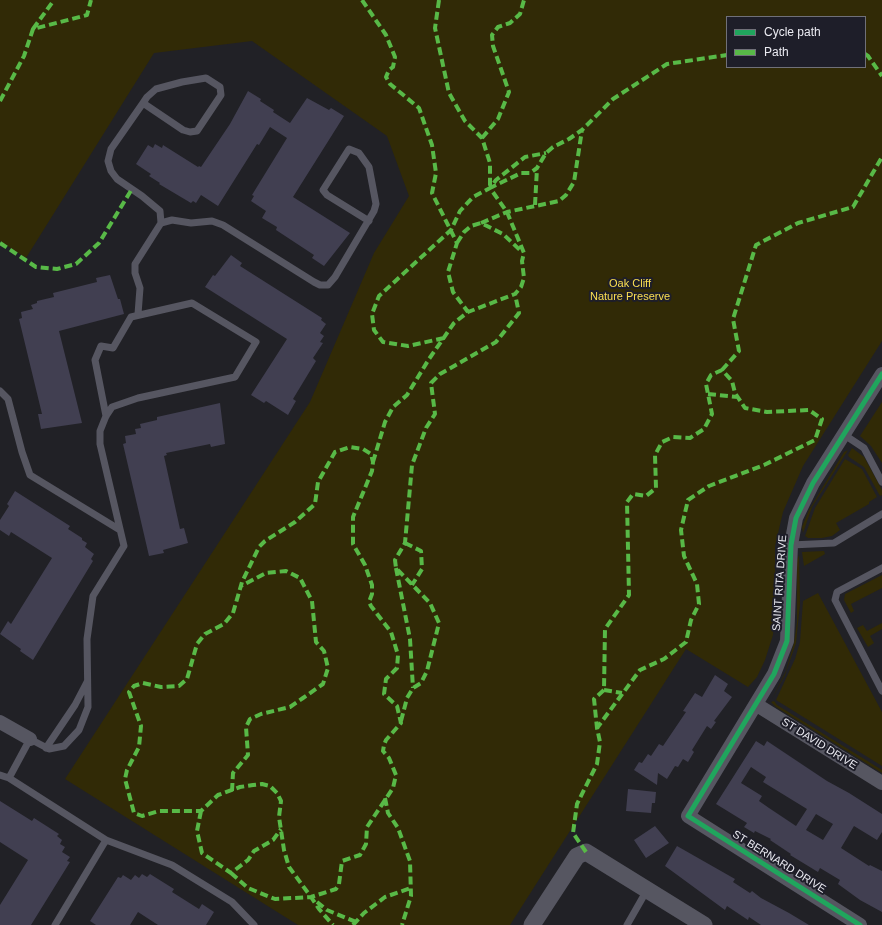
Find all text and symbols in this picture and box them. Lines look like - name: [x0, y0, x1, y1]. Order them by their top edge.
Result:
- legend: [726, 16, 866, 68]
- text: Cycle path: [764, 25, 821, 39]
- text: Path: [764, 45, 789, 59]
- park label: Oak Cliff Nature Preserve: [590, 277, 670, 303]
- street label: SAINT RITA DRIVE: [770, 534, 790, 632]
- street label: ST DAVID DRIVE: [779, 715, 859, 773]
- street label: ST BERNARD DRIVE: [730, 828, 828, 896]

